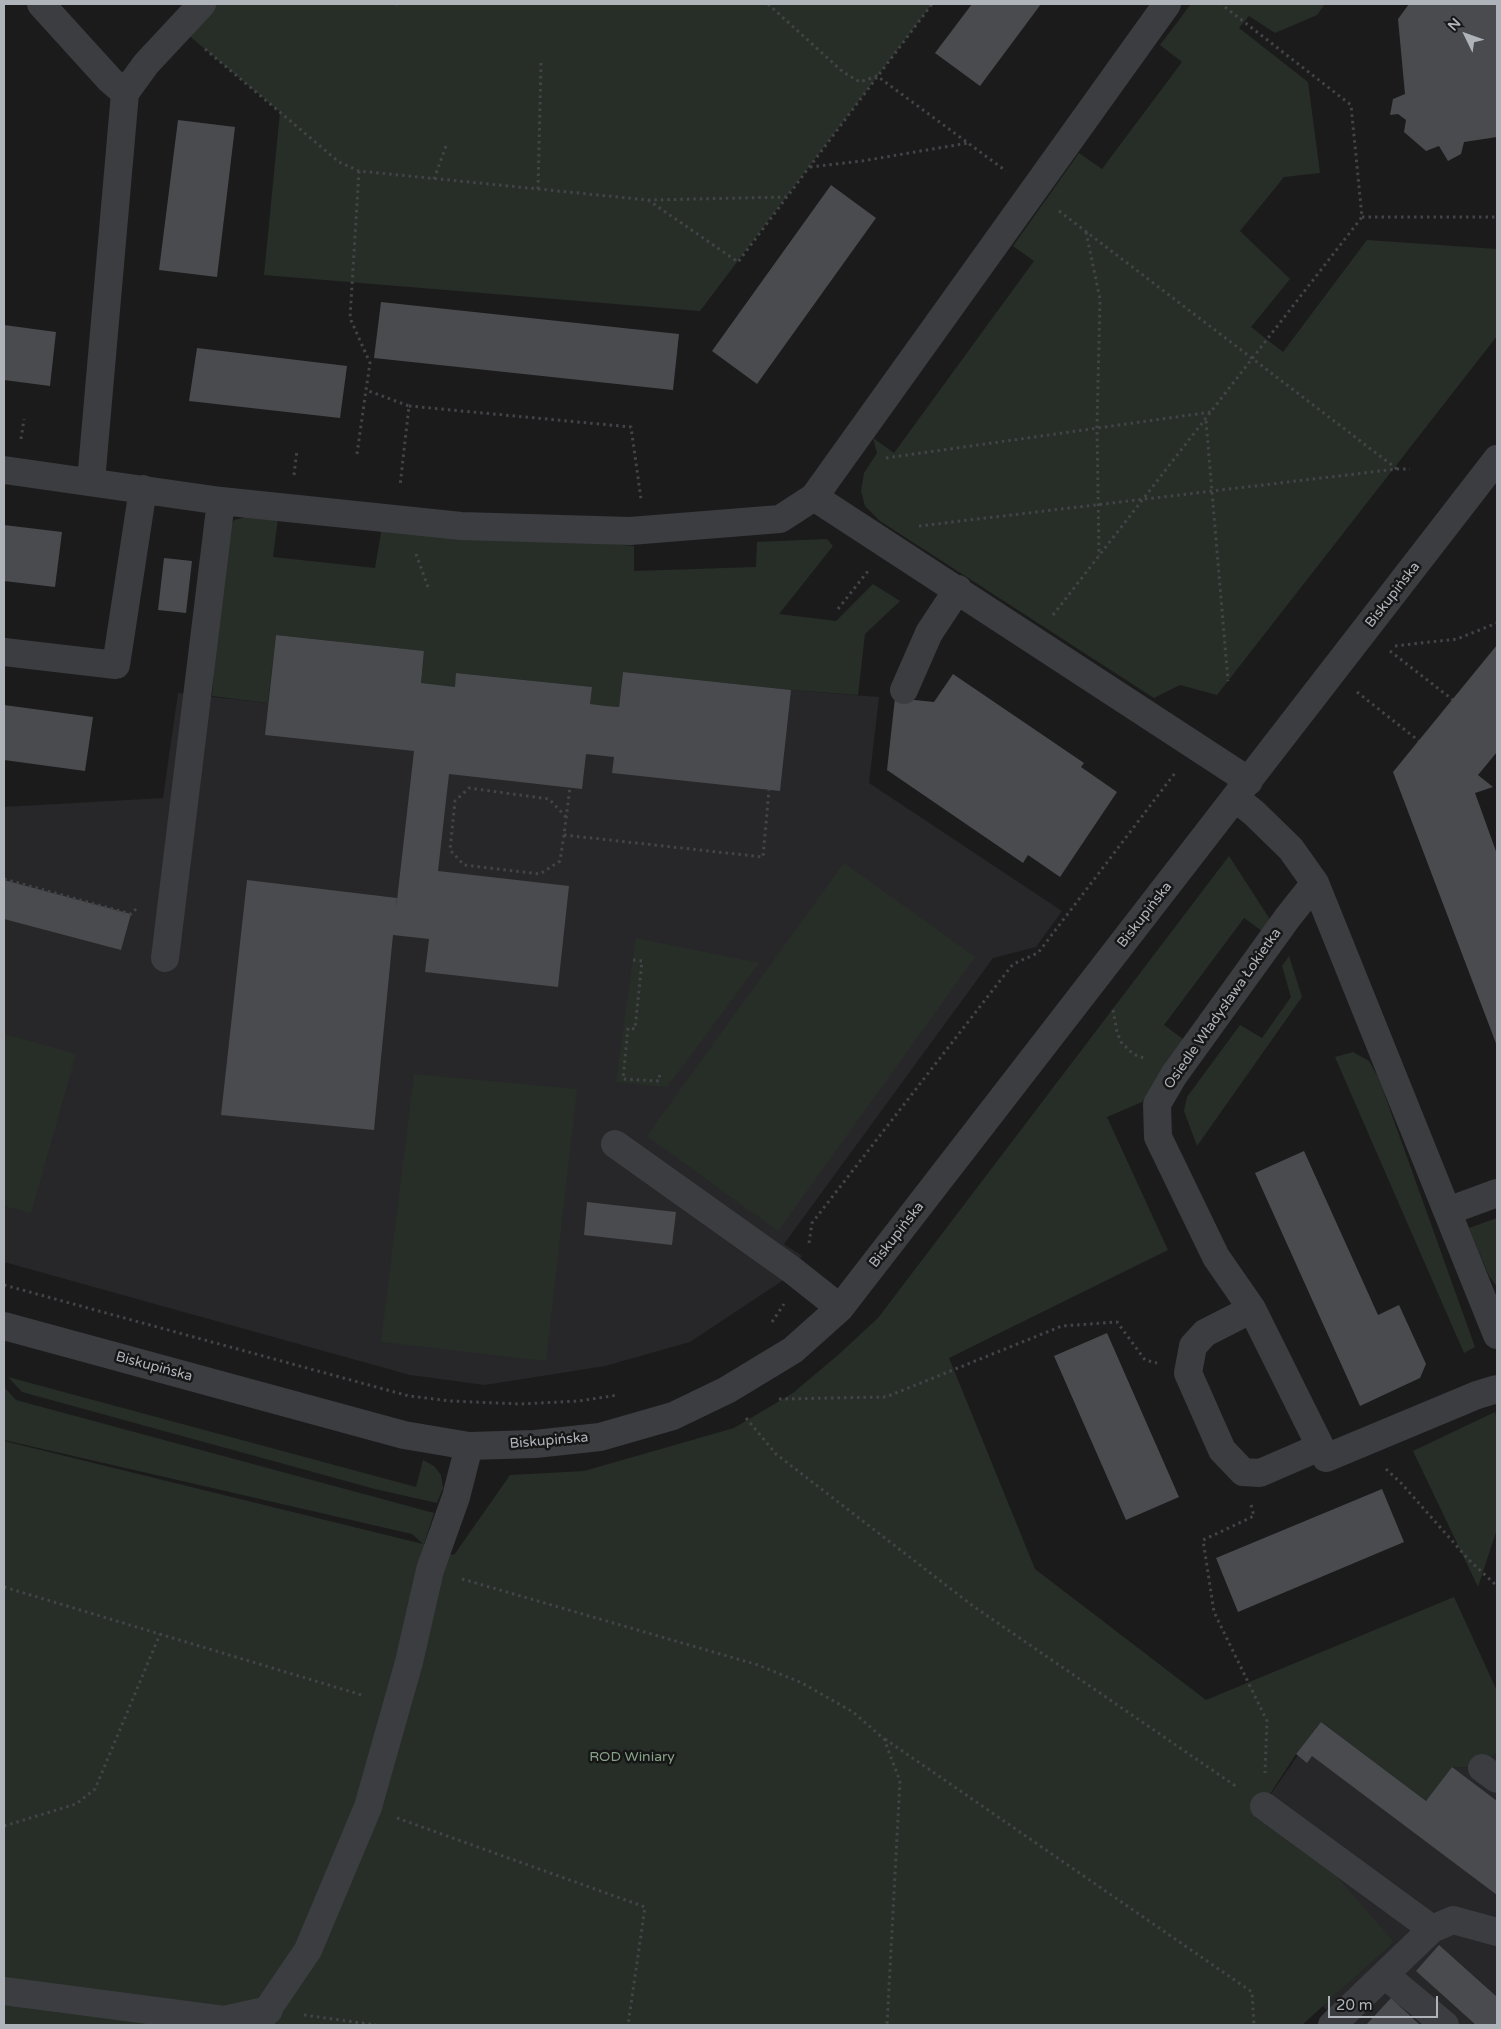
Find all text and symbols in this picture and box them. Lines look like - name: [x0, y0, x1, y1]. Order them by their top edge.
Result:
- north arrow: [1441, 10, 1491, 60]
- text: N: [1444, 15, 1465, 34]
- street label: Biskupińska: [1362, 559, 1424, 631]
- street label: Biskupińska: [1114, 879, 1176, 951]
- street label: Osiedle Władysława Łokietka: [1161, 925, 1285, 1093]
- street label: Biskupińska: [866, 1199, 928, 1271]
- street label: Biskupińska: [114, 1349, 194, 1385]
- street label: Biskupińska: [509, 1429, 589, 1453]
- park label: ROD Winiary: [589, 1749, 675, 1765]
- scale bar: [1331, 1986, 1441, 2018]
- text: 20 m: [1336, 1996, 1373, 2014]

